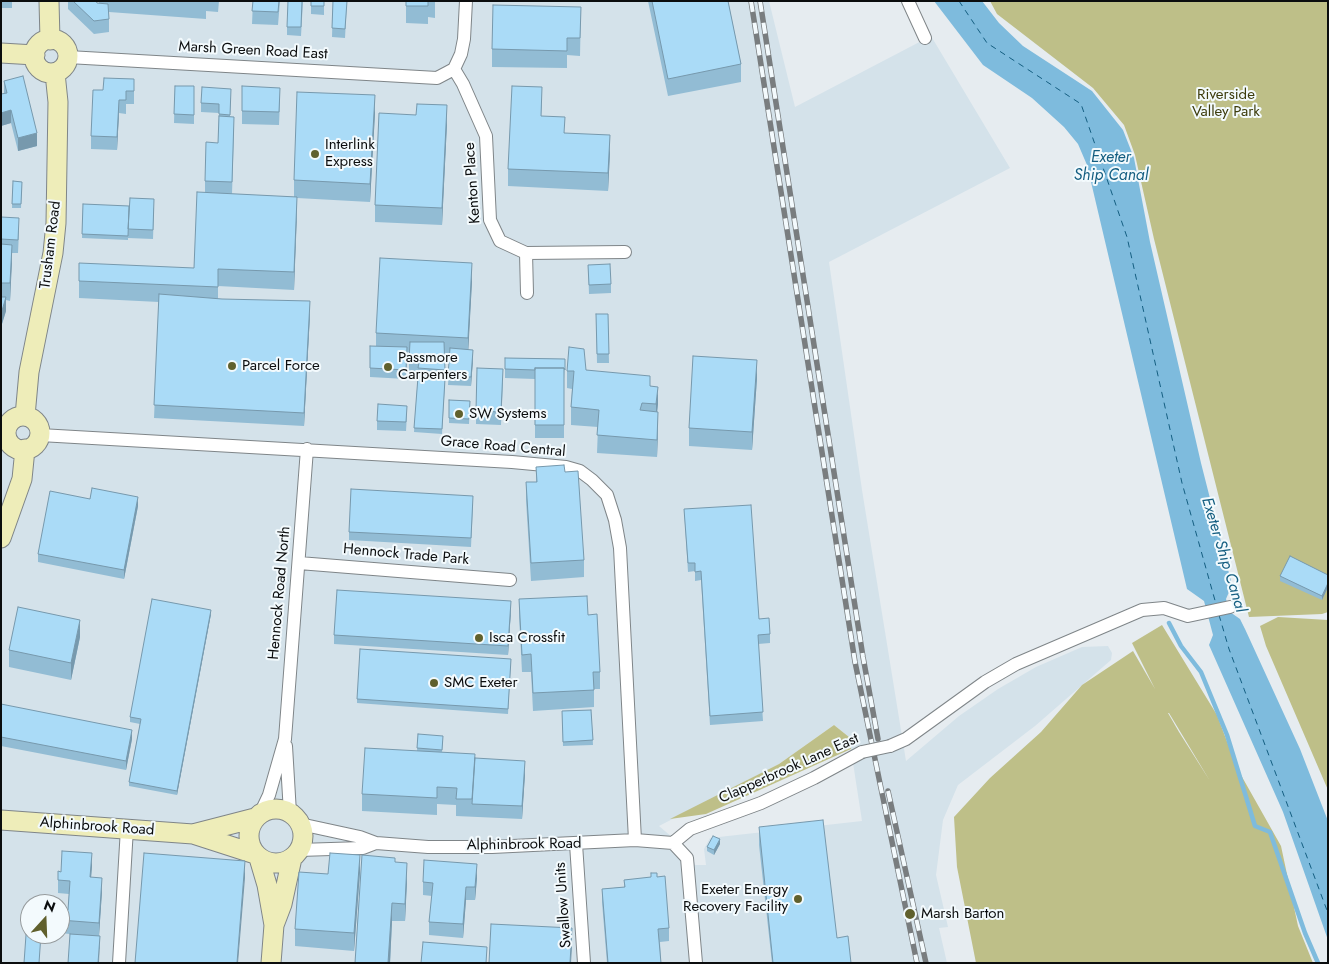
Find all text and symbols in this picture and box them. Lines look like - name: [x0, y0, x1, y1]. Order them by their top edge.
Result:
- street label: Marsh Green Road East: [178, 38, 328, 64]
- park label: Riverside Valley Park: [1192, 86, 1260, 121]
- place label: Interlink Express: [325, 136, 375, 171]
- street label: Kenton Place: [461, 142, 485, 224]
- marker: Interlink Express: [309, 148, 321, 160]
- water label: Exeter Ship Canal: [1074, 148, 1148, 186]
- street label: Trusham Road: [37, 200, 65, 290]
- place label: Passmore Carpenters: [398, 349, 467, 384]
- place label: Parcel Force: [242, 357, 320, 375]
- marker: Parcel Force: [226, 360, 238, 372]
- marker: Passmore Carpenters: [382, 361, 394, 373]
- place label: SW Systems: [469, 405, 547, 423]
- marker: SW Systems: [453, 408, 465, 420]
- street label: Grace Road Central: [440, 433, 566, 461]
- water label: Exeter Ship Canal: [1196, 495, 1250, 615]
- street label: Hennock Road North: [265, 525, 295, 661]
- street label: Hennock Trade Park: [342, 541, 470, 569]
- place label: Isca Crossfit: [489, 629, 565, 647]
- marker: Isca Crossfit: [473, 632, 485, 644]
- place label: SMC Exeter: [444, 674, 518, 692]
- marker: SMC Exeter: [428, 677, 440, 689]
- street label: Clapperbrook Lane East: [716, 730, 862, 808]
- street label: Alphinbrook Road: [39, 814, 155, 840]
- street label: Alphinbrook Road: [466, 835, 582, 855]
- street label: Swallow Units: [552, 861, 576, 949]
- place label: Exeter Energy Recovery Facility: [683, 881, 788, 916]
- marker: Exeter Energy Recovery Facility: [792, 893, 804, 905]
- north arrow: [20, 894, 70, 944]
- text: N: [41, 895, 58, 917]
- place label: Marsh Barton: [921, 905, 1004, 923]
- marker: Marsh Barton: [903, 907, 917, 921]

